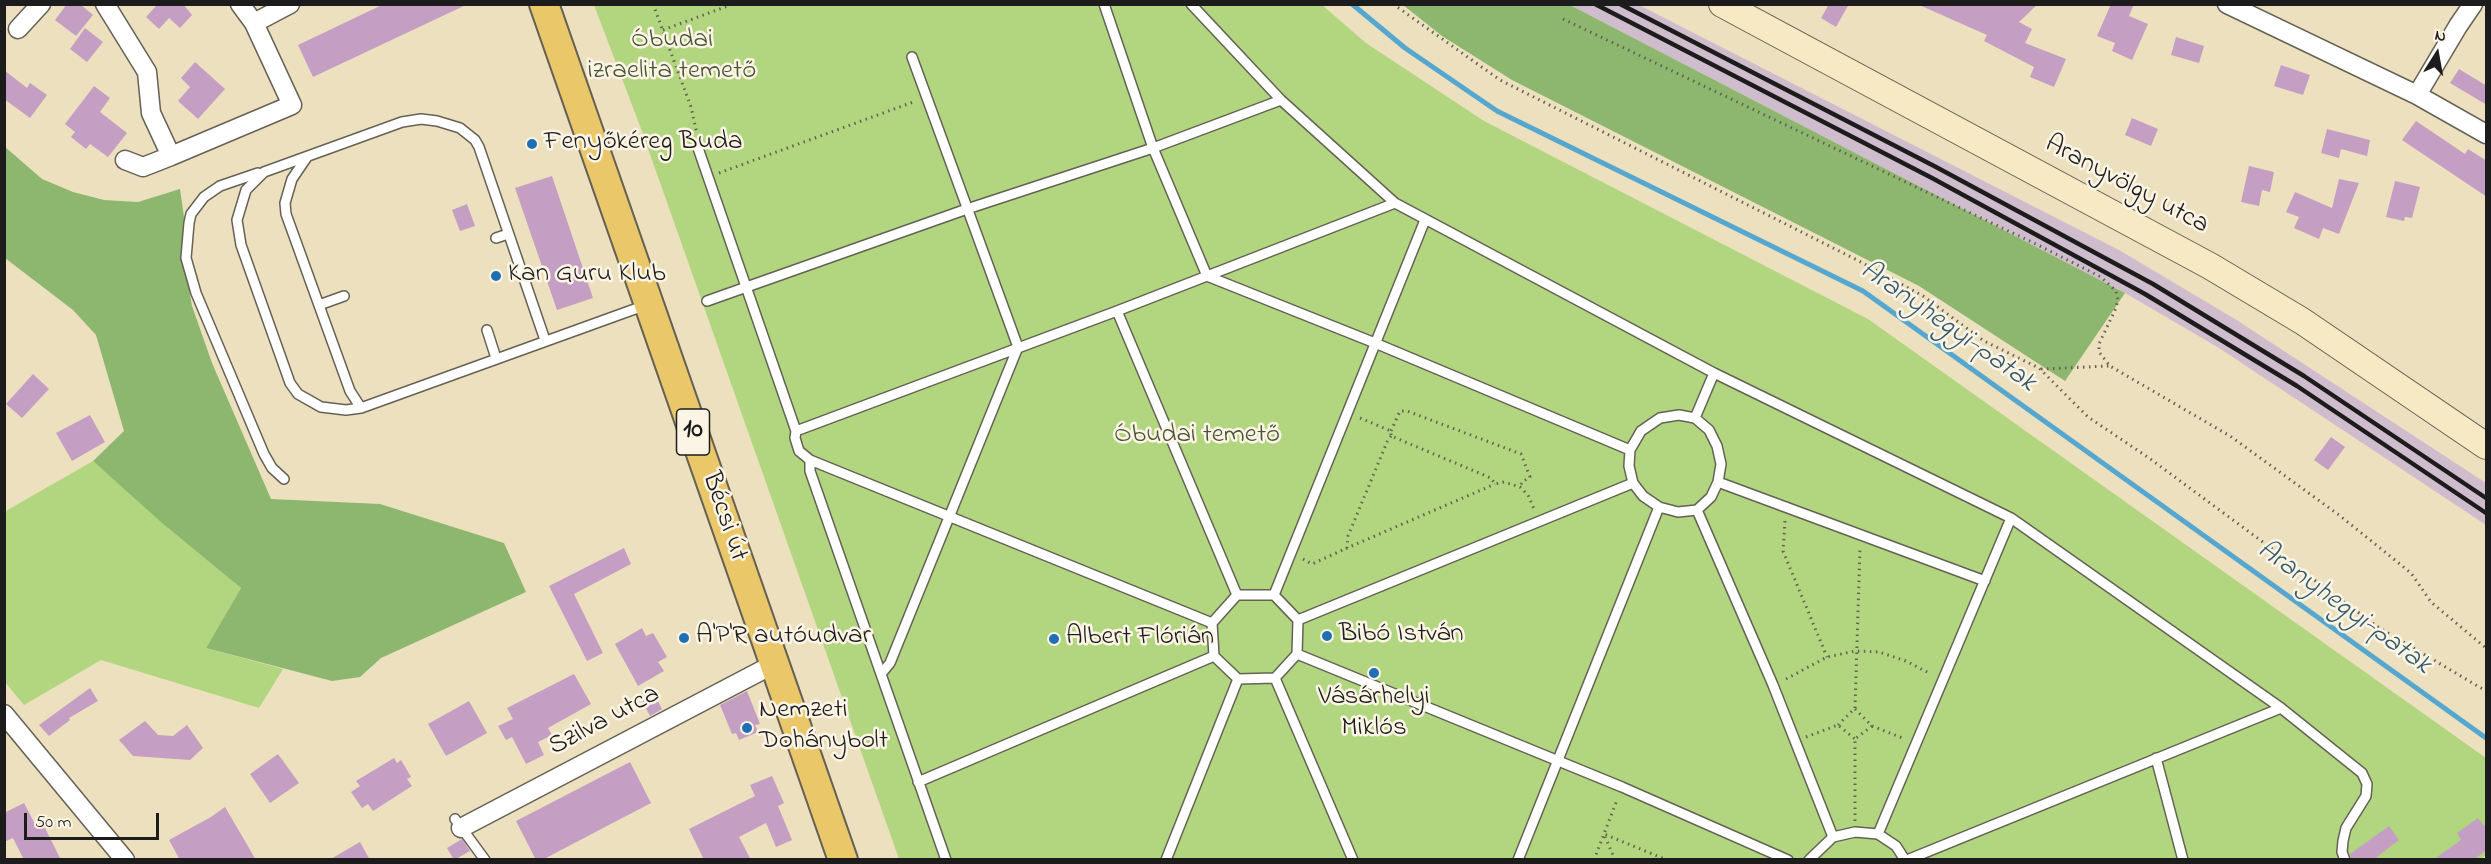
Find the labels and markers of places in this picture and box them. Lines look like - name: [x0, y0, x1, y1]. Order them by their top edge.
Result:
- place label: Fenyőkéreg Buda: [544, 128, 743, 160]
- marker: Fenyőkéreg Buda: [525, 137, 539, 151]
- place label: Kan Guru Klub: [508, 260, 666, 292]
- marker: Kan Guru Klub: [489, 269, 503, 283]
- place label: Bibó István: [1339, 620, 1464, 652]
- place label: A'P'R autóudvar: [696, 622, 871, 654]
- place label: Albert Flórián: [1066, 623, 1214, 655]
- marker: Bibó István: [1320, 629, 1334, 643]
- marker: A'P'R autóudvar: [677, 631, 691, 645]
- marker: Albert Flórián: [1047, 632, 1061, 646]
- marker: Vásárhelyi Miklós: [1367, 666, 1381, 680]
- place label: Vásárhelyi Miklós: [1318, 683, 1430, 746]
- place label: Nemzeti Dohánybolt: [759, 696, 888, 759]
- marker: Nemzeti Dohánybolt: [740, 721, 754, 735]

